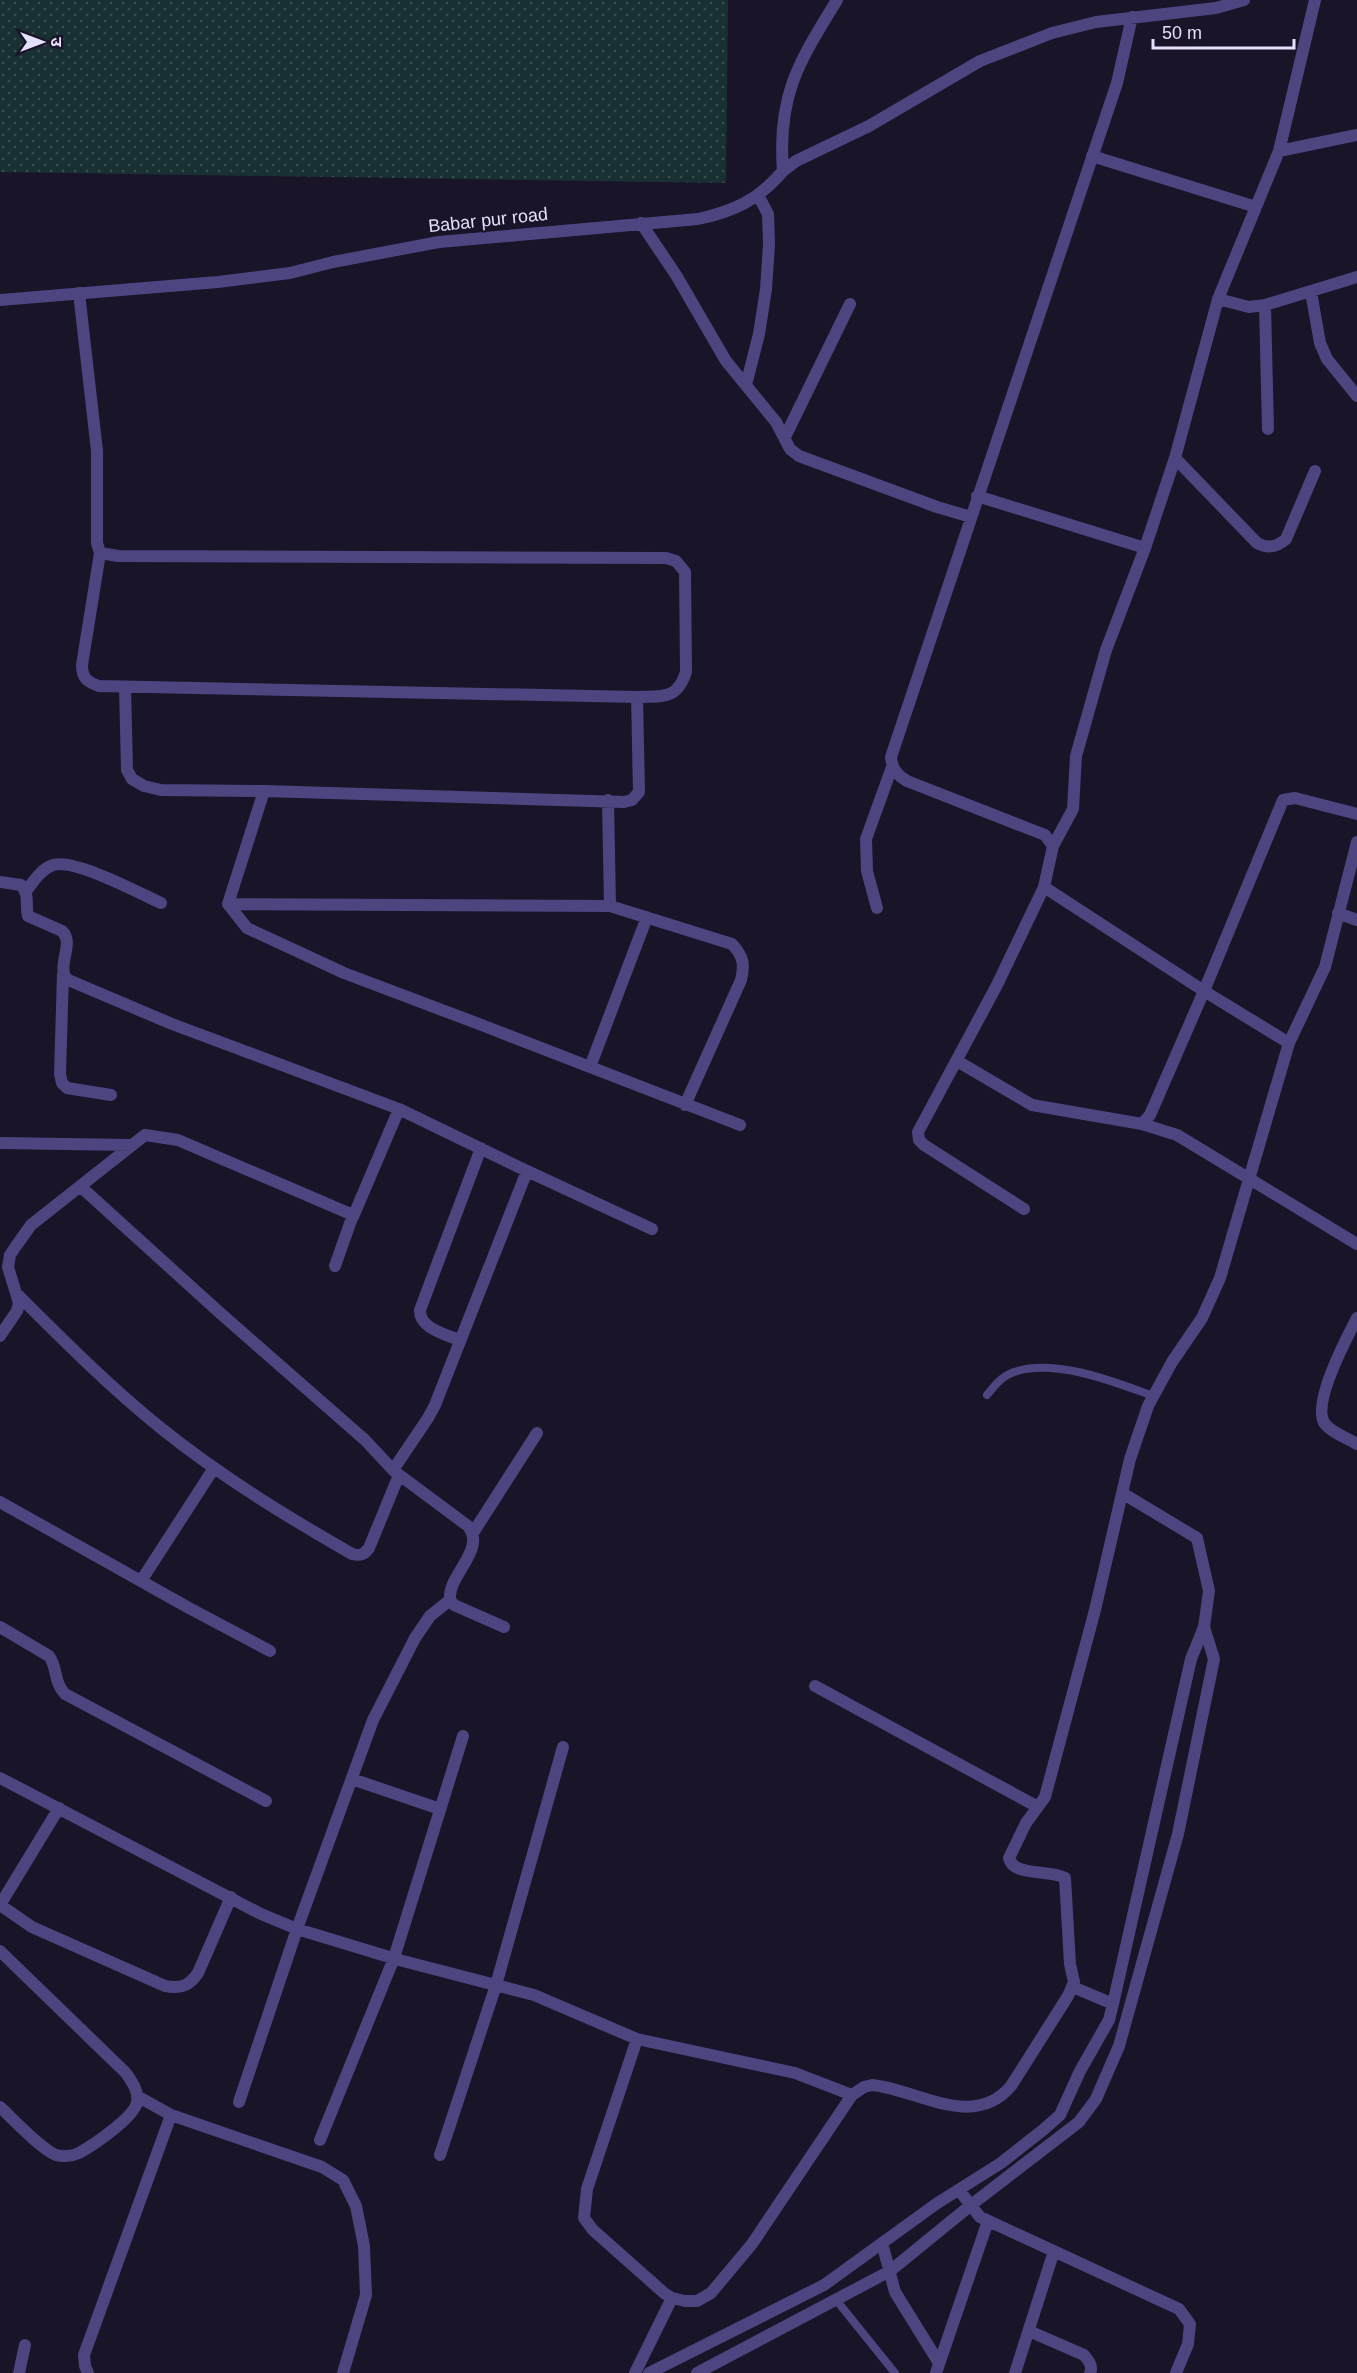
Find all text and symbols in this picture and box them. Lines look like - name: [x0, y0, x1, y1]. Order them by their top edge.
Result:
- north arrow: [12, 12, 72, 72]
- scale bar: [1153, 12, 1294, 50]
- text: 50 m: [1162, 23, 1202, 43]
- text: उ: [48, 37, 65, 47]
- street label: Babar pur road: [427, 204, 549, 236]

